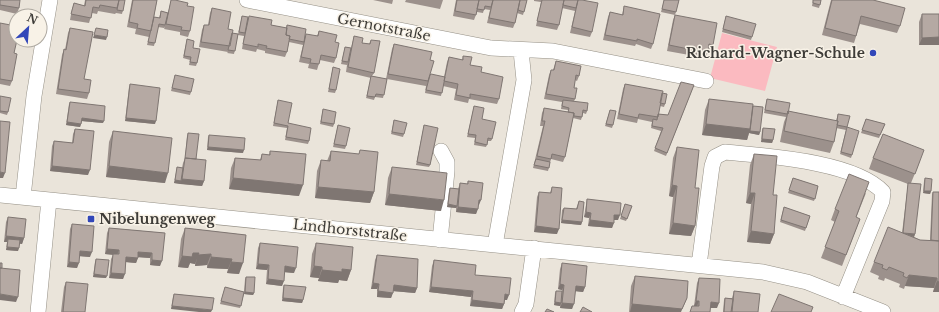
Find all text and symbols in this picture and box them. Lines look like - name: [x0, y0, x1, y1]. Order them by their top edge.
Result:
- north arrow: [8, 8, 48, 48]
- street label: Gernotstraße: [336, 9, 432, 45]
- text: N: [25, 10, 41, 28]
- place label: Richard-Wagner-Schule: [686, 44, 865, 62]
- marker: Richard-Wagner-Schule: [868, 48, 878, 58]
- place label: Nibelungenweg: [99, 210, 216, 228]
- marker: Nibelungenweg: [86, 214, 96, 224]
- street label: Lindhorststraße: [292, 215, 408, 245]

